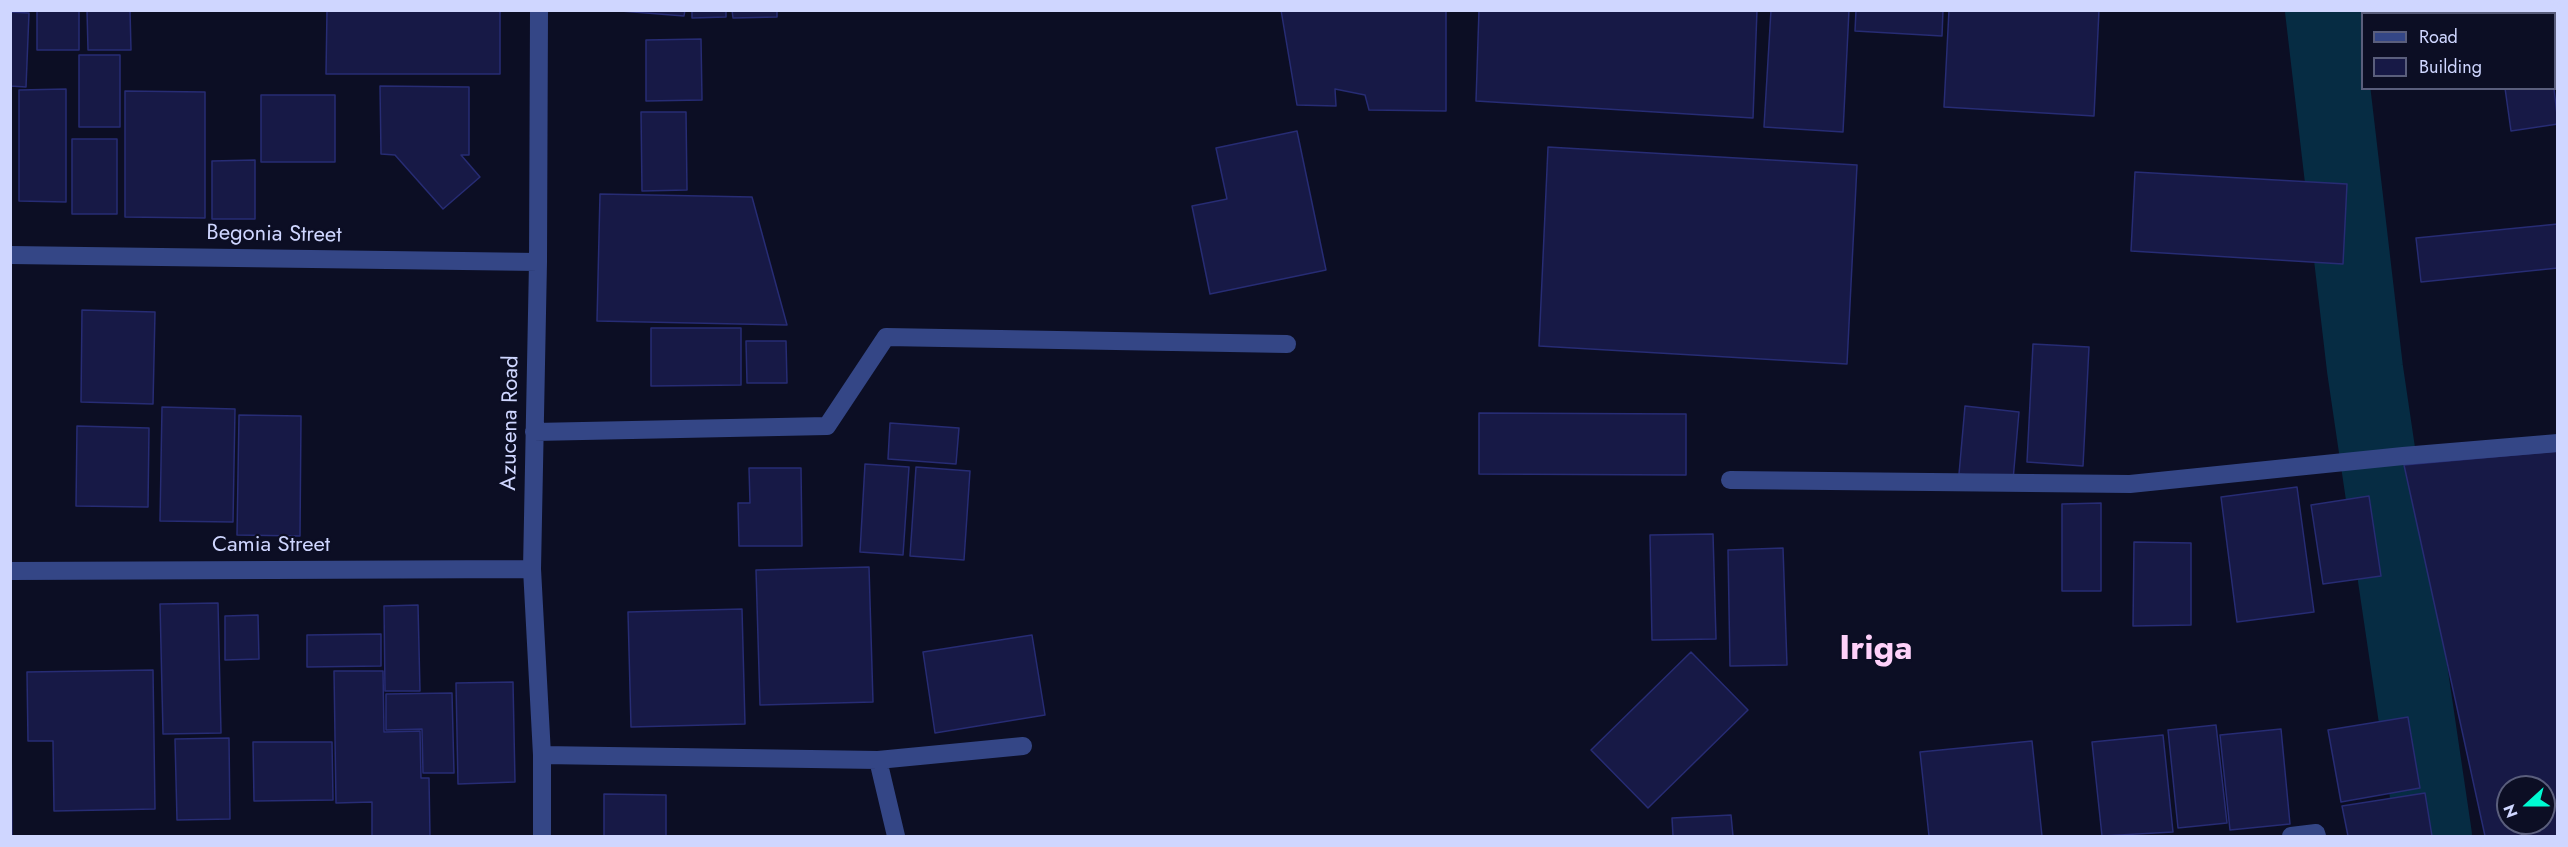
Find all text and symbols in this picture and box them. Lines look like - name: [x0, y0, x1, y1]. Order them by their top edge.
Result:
- legend: [2361, 12, 2556, 90]
- text: Road: [2419, 24, 2458, 50]
- text: Building: [2419, 54, 2482, 80]
- street label: Begonia Street: [206, 221, 342, 249]
- street label: Azucena Road: [497, 355, 525, 491]
- street label: Camia Street: [212, 533, 330, 559]
- district label: Iriga: [1839, 631, 1913, 671]
- north arrow: [2496, 775, 2556, 835]
- text: N: [2498, 801, 2524, 821]

